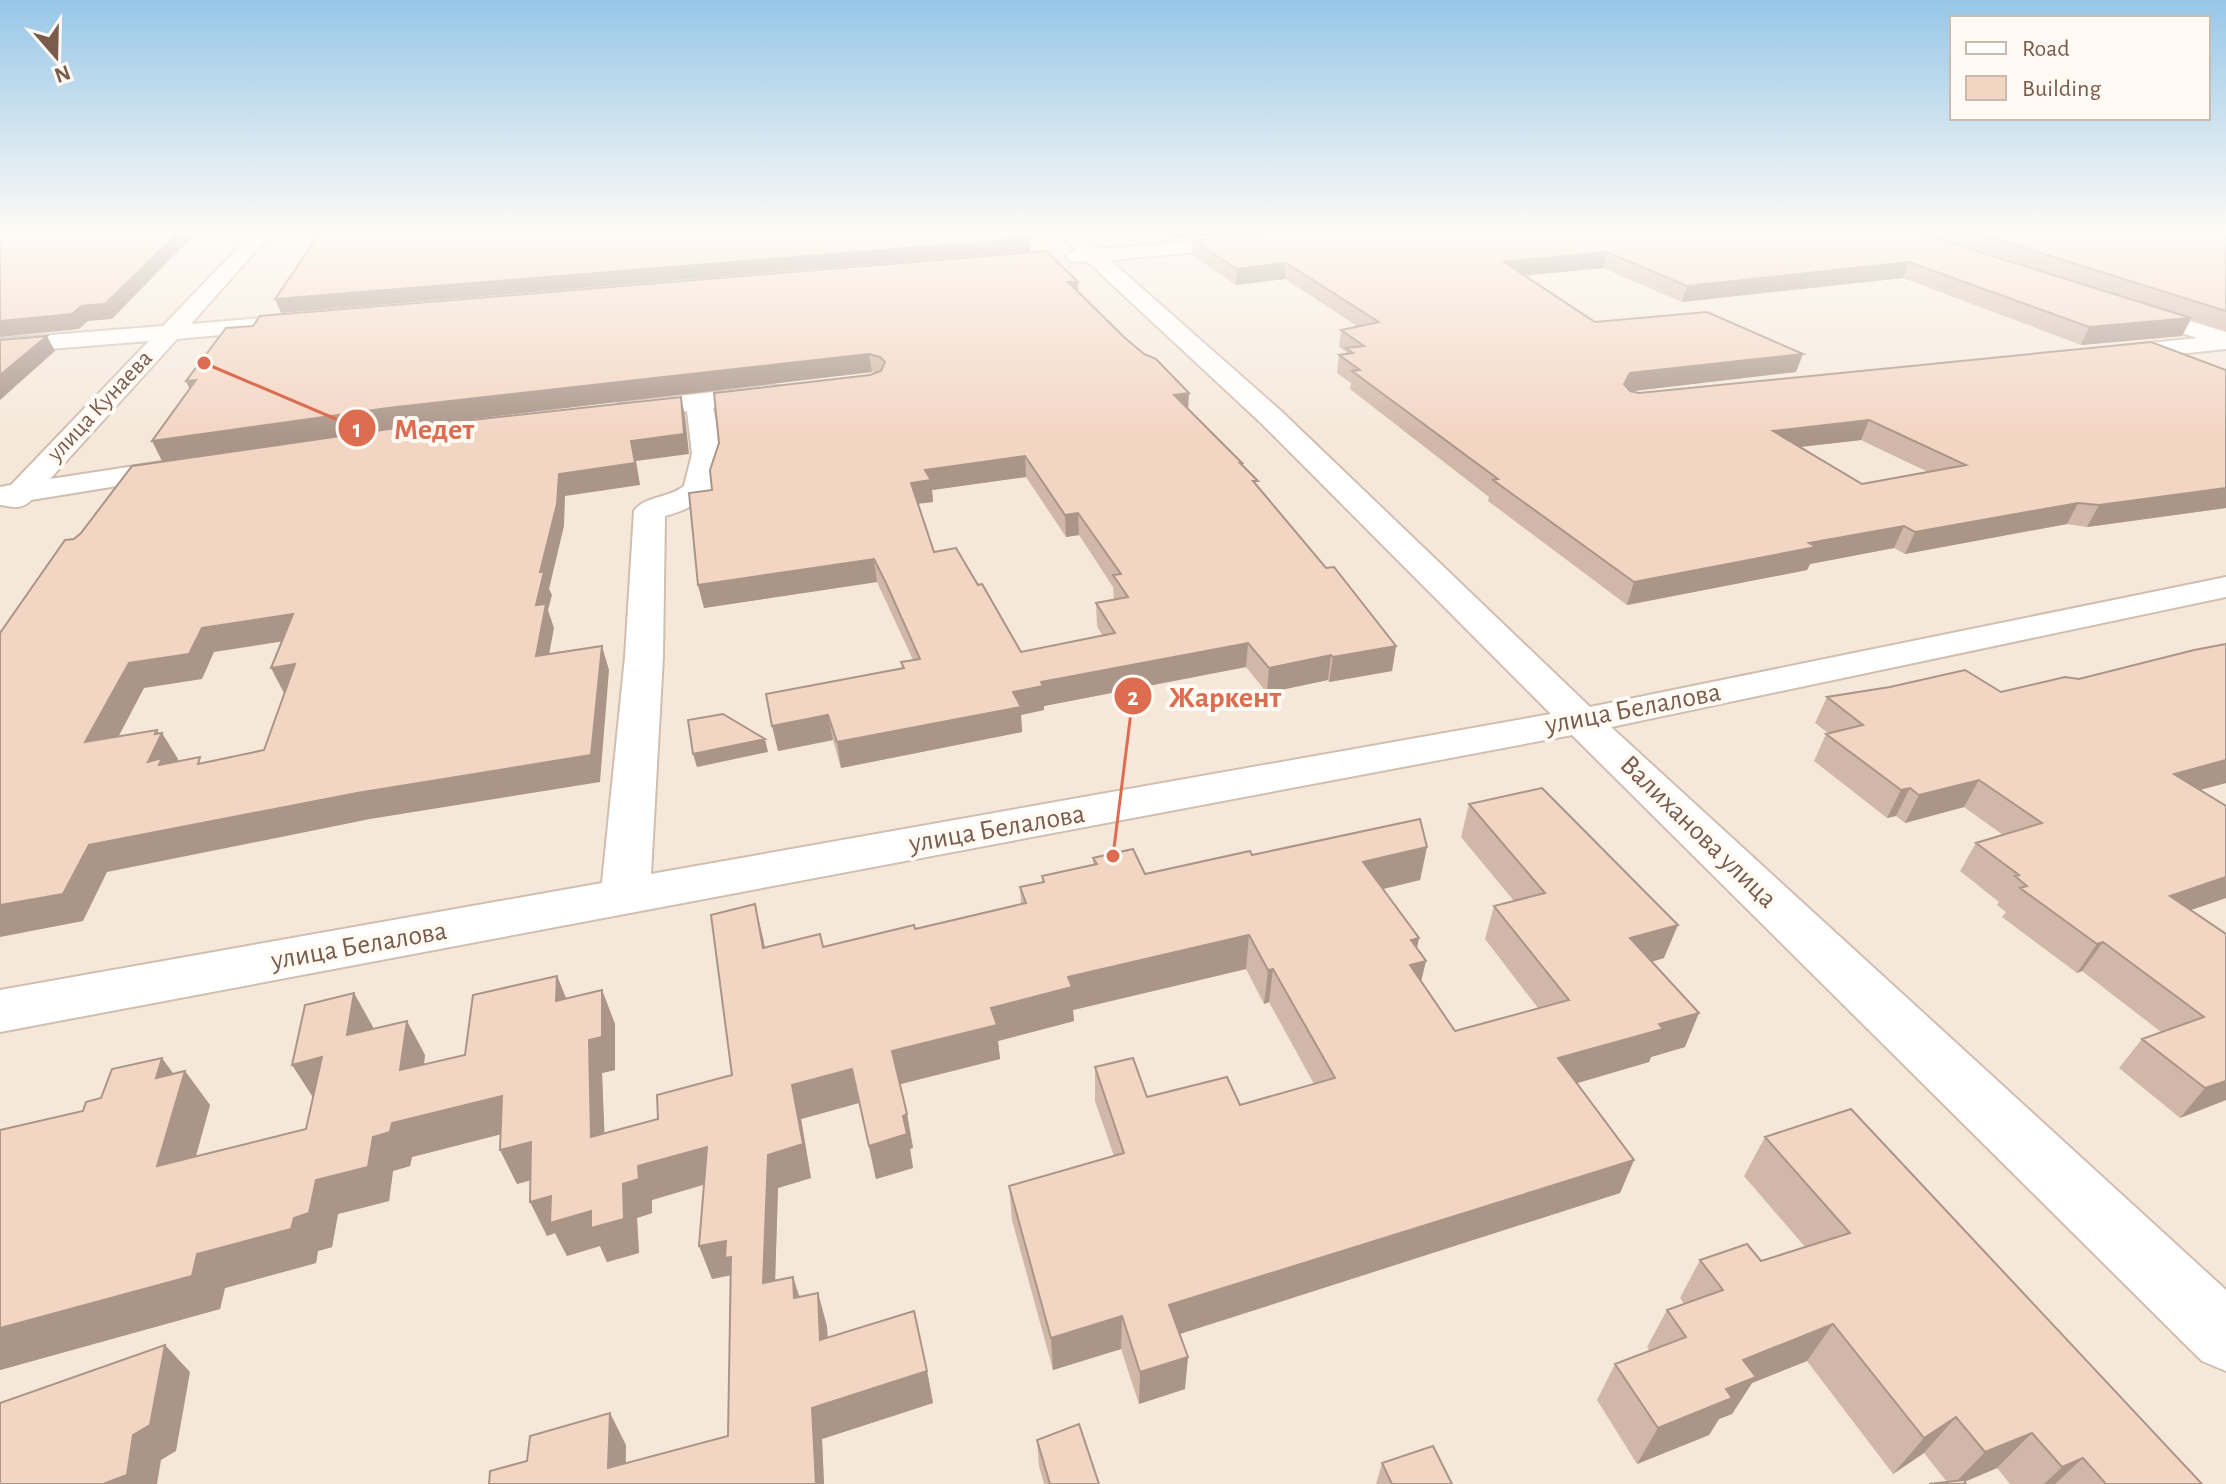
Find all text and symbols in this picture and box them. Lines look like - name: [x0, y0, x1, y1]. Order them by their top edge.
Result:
- north arrow: [16, 16, 96, 96]
- legend: [1950, 16, 2210, 120]
- text: Road: [2022, 37, 2070, 61]
- text: N: [52, 61, 73, 87]
- text: Building: [2022, 77, 2101, 101]
- street label: улица Кунаева: [42, 346, 157, 467]
- callout: Медет: [337, 401, 490, 455]
- text: Медет: [394, 415, 474, 445]
- text: 1: [353, 418, 361, 442]
- callout: Жаркент: [1113, 669, 1297, 723]
- street label: улица Белалова: [1542, 678, 1723, 740]
- text: Жаркент: [1169, 683, 1281, 713]
- text: 2: [1127, 686, 1139, 710]
- street label: Валиханова улица: [1614, 750, 1782, 914]
- street label: улица Белалова: [906, 800, 1087, 858]
- street label: улица Белалова: [268, 917, 449, 975]

